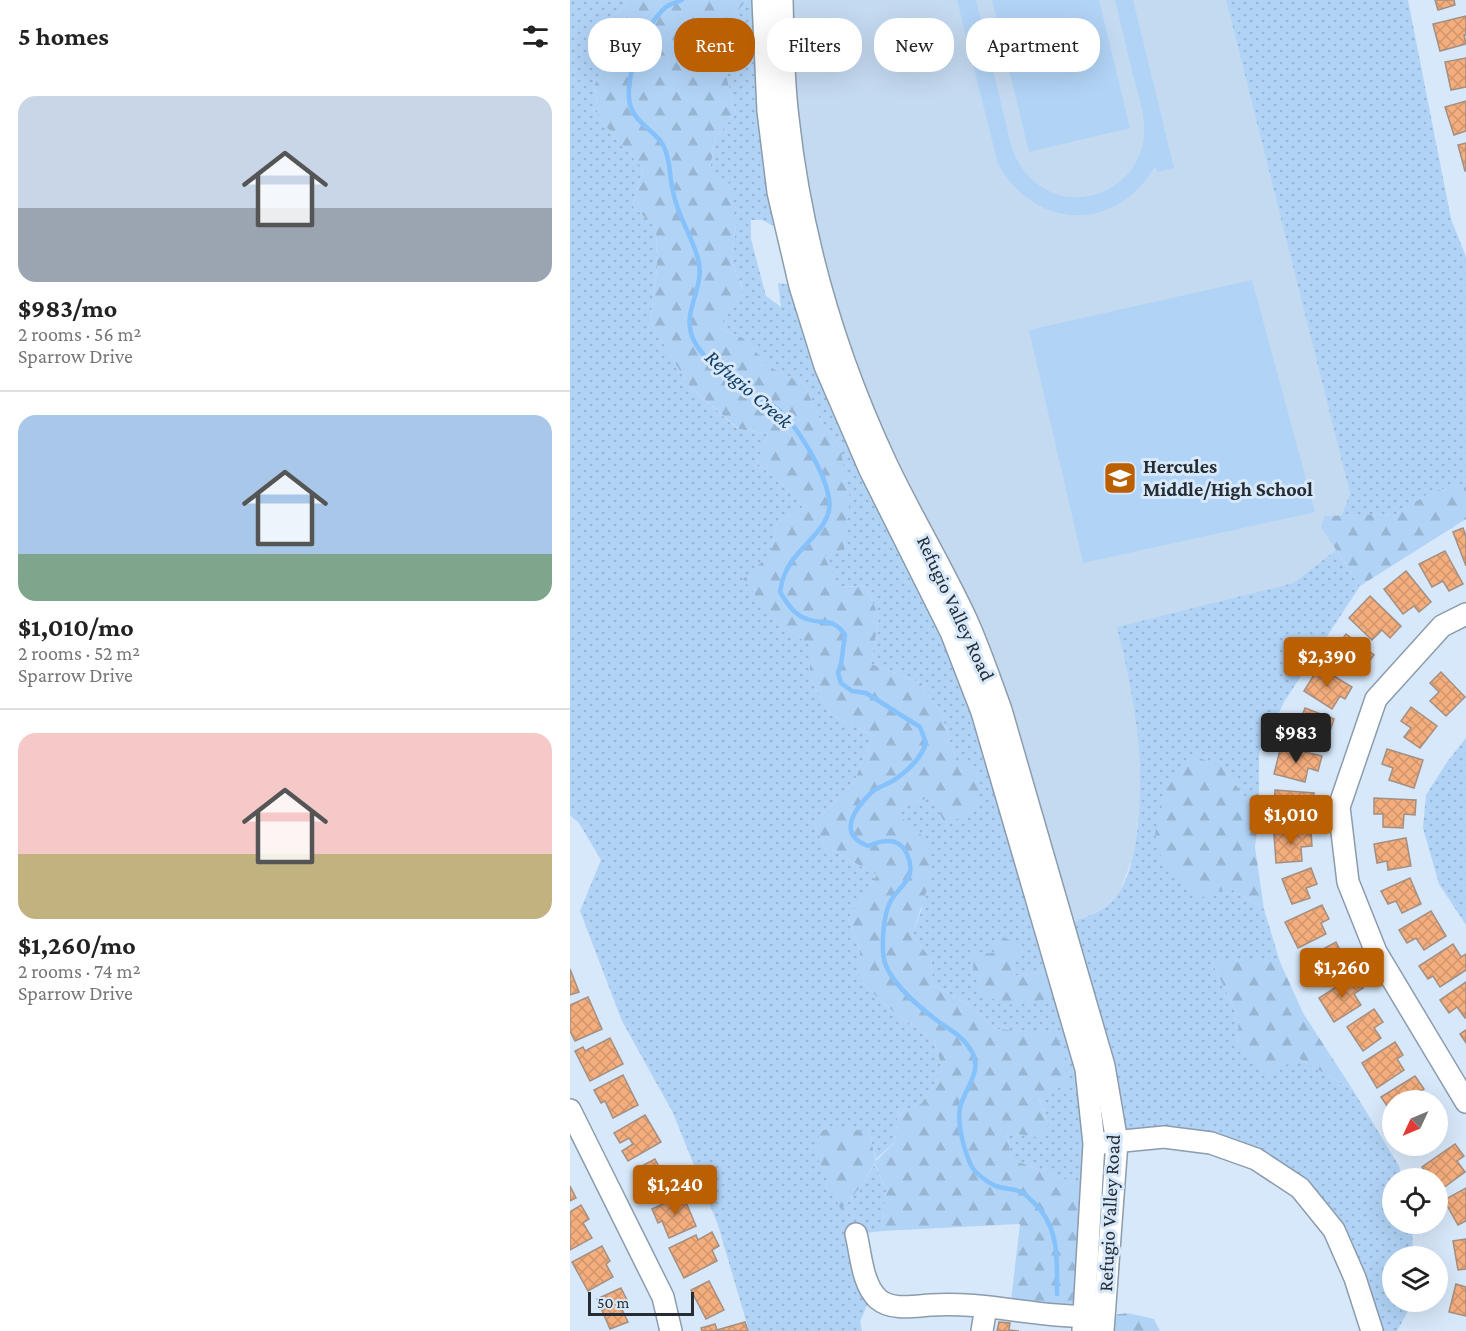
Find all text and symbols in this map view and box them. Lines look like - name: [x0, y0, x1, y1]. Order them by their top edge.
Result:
- chip: Buy: [588, 18, 662, 72]
- chip: Rent: [674, 18, 755, 72]
- chip: Filters: [767, 18, 862, 72]
- chip: New: [874, 18, 954, 72]
- chip: Apartment: [966, 18, 1100, 72]
- icon: filters: [519, 20, 552, 53]
- text: 5 homes: [18, 22, 109, 51]
- icon: home: [231, 135, 339, 243]
- text: $983/mo: [18, 294, 117, 323]
- text: 2 rooms · 56 m²: [18, 323, 141, 345]
- text: Sparrow Drive: [18, 345, 133, 367]
- water label: Refugio Creek: [701, 345, 798, 434]
- icon: home: [231, 454, 339, 562]
- place label: Hercules Middle/High School: [1143, 455, 1313, 500]
- school or university icon: Hercules Middle/High School: [1102, 460, 1138, 496]
- street label: Refugio Valley Road: [912, 532, 999, 685]
- text: $1,010/mo: [18, 613, 134, 642]
- pin: $2,390: [1278, 637, 1376, 688]
- text: 2 rooms · 52 m²: [18, 642, 140, 664]
- text: $2,390: [1298, 645, 1356, 667]
- text: Sparrow Drive: [18, 664, 133, 686]
- pin: $983: [1260, 713, 1332, 764]
- text: $983: [1275, 721, 1317, 743]
- icon: home: [231, 772, 339, 880]
- pin: $1,010: [1242, 795, 1340, 846]
- text: $1,010: [1264, 803, 1318, 825]
- text: $1,260/mo: [18, 931, 136, 960]
- pin: $1,260: [1293, 948, 1391, 999]
- text: $1,260: [1314, 956, 1370, 978]
- text: 2 rooms · 74 m²: [18, 960, 140, 982]
- text: Sparrow Drive: [18, 982, 133, 1004]
- north arrow: [1382, 1090, 1448, 1156]
- map controls: [1382, 1090, 1448, 1312]
- street label: Refugio Valley Road: [1094, 1133, 1125, 1292]
- pin: $1,240: [626, 1165, 724, 1216]
- button: locate: [1382, 1168, 1448, 1234]
- text: $1,240: [647, 1173, 703, 1195]
- button: layers: [1382, 1246, 1448, 1312]
- scale bar: [588, 1289, 694, 1316]
- text: 50 m: [597, 1294, 629, 1311]

